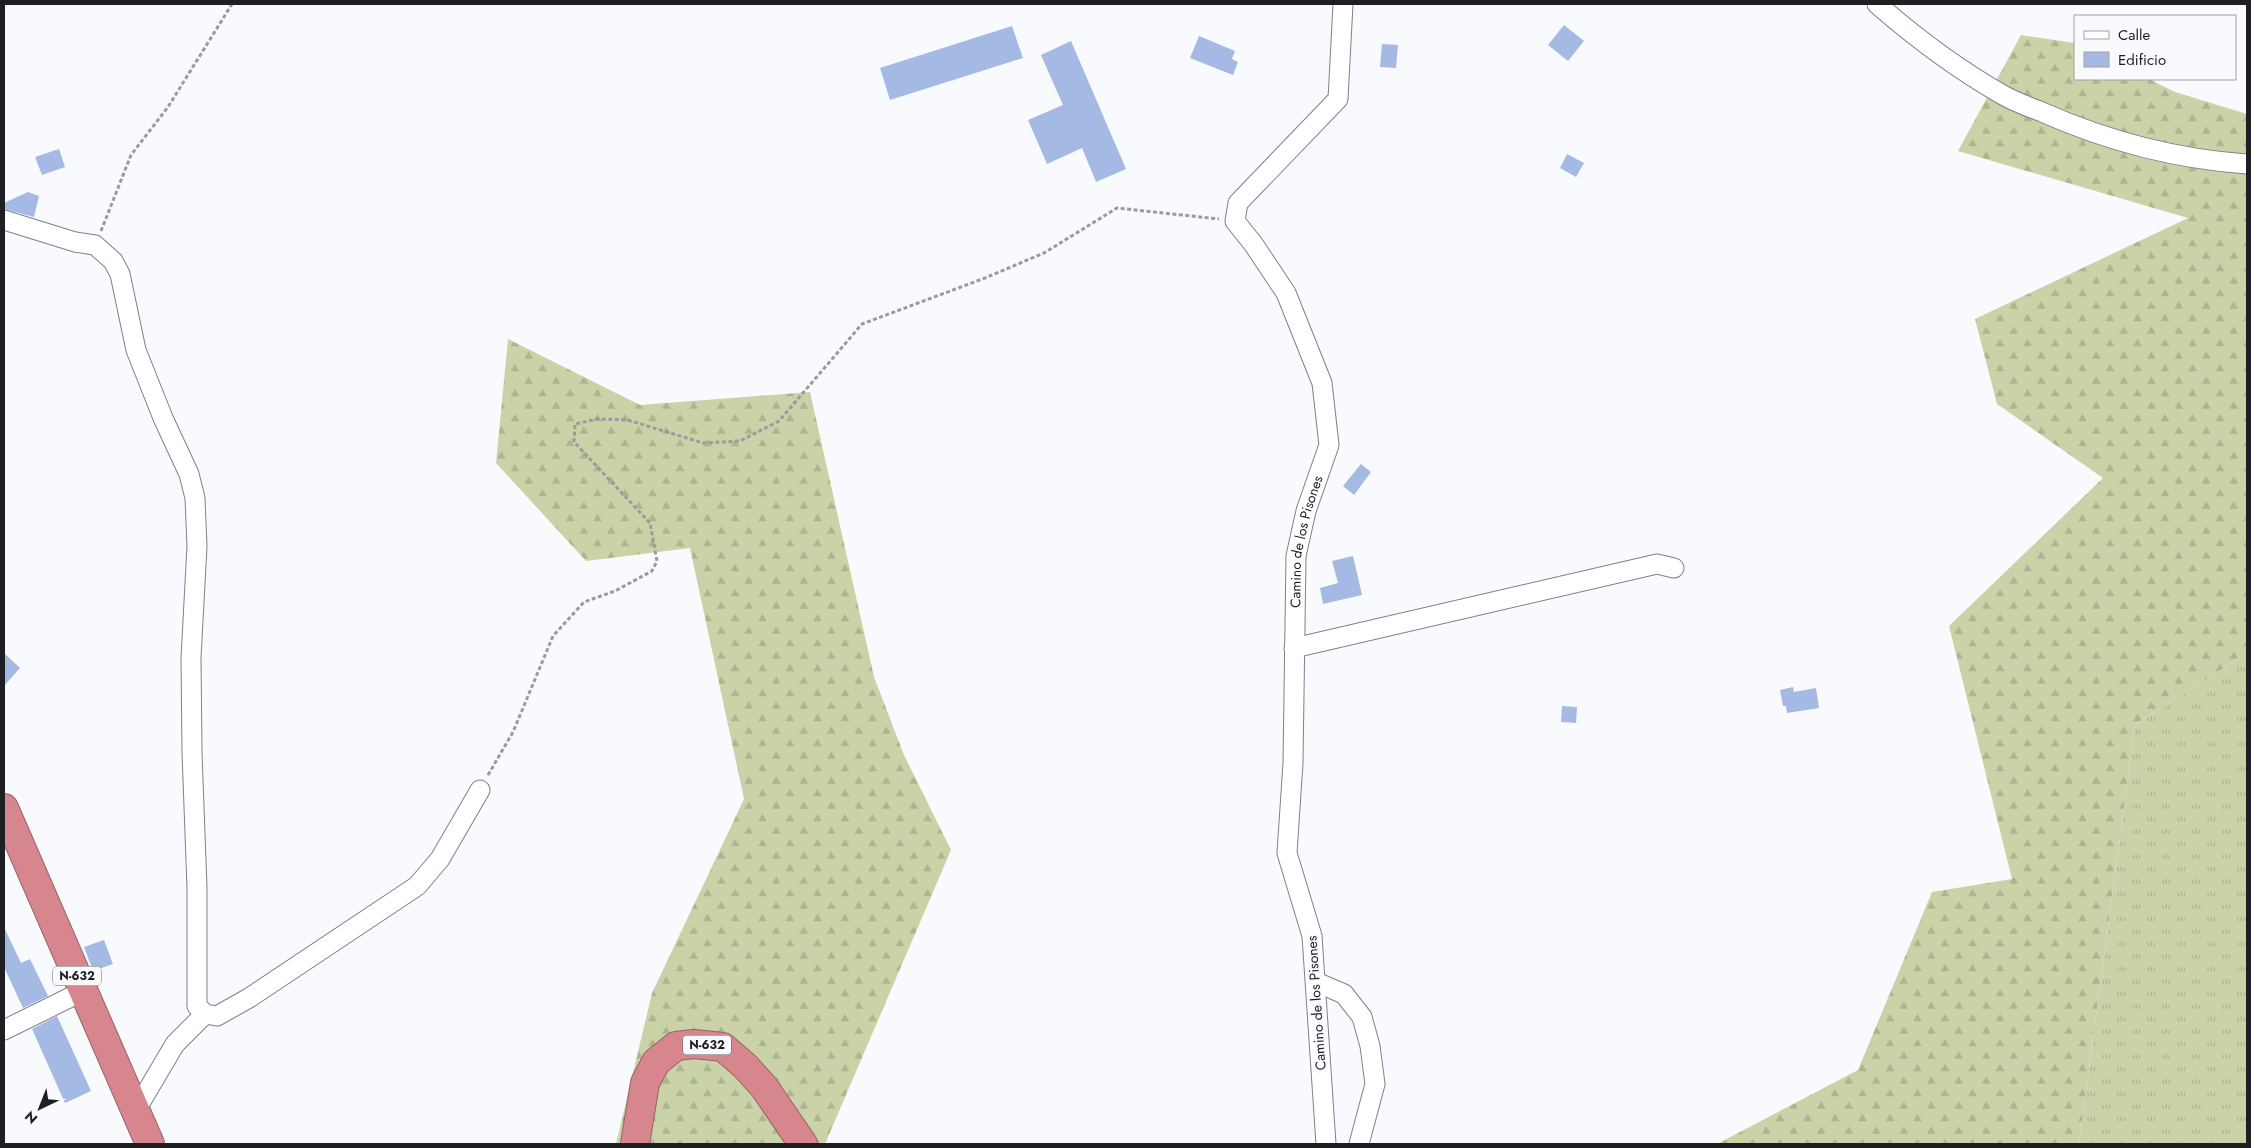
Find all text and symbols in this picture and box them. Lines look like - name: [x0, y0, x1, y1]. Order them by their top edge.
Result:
- legend: [2074, 15, 2236, 80]
- text: Calle: [2118, 24, 2150, 46]
- text: Edificio: [2118, 49, 2166, 71]
- street label: Camino de los Pisones: [1285, 472, 1328, 608]
- street label: Camino de los Pisones: [1301, 935, 1331, 1071]
- road number: N-632: [53, 966, 101, 986]
- road number: N-632: [683, 1036, 731, 1054]
- north arrow: [15, 1083, 65, 1133]
- text: N: [20, 1106, 42, 1129]

